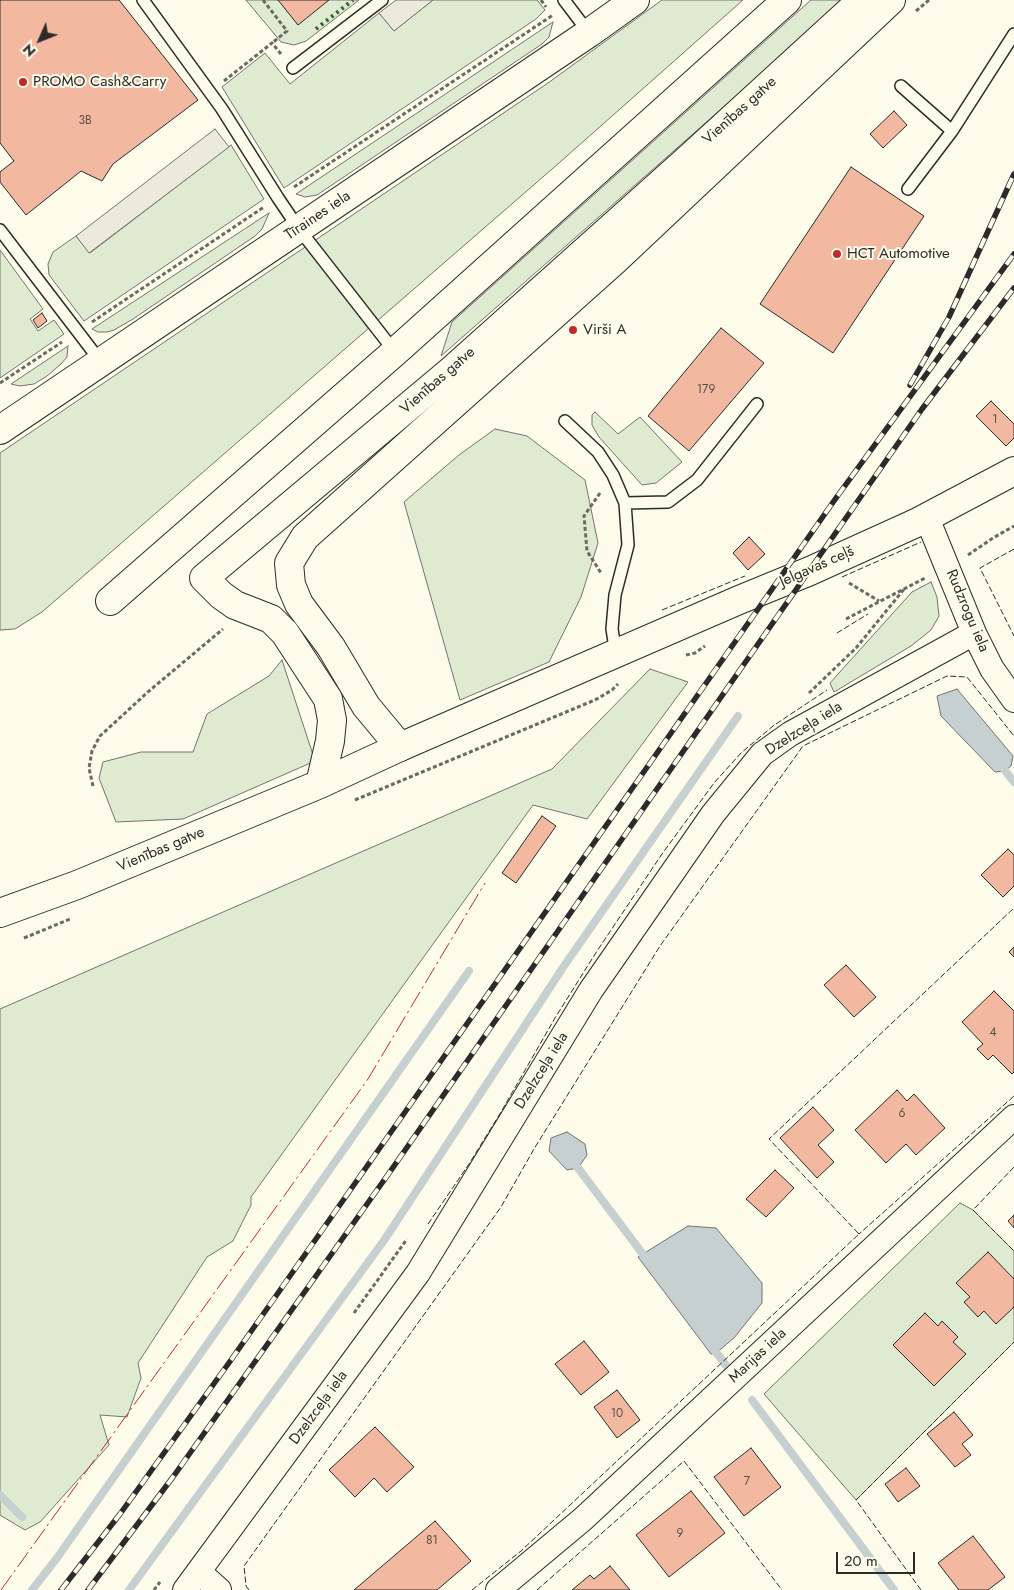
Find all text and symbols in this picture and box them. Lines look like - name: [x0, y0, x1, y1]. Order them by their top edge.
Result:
- north arrow: [15, 15, 65, 65]
- text: N: [18, 39, 40, 61]
- place label: PROMO Cash&Carry: [33, 73, 166, 91]
- street label: Vienības gatve: [699, 73, 781, 149]
- marker: PROMO Cash&Carry: [17, 76, 29, 88]
- house number: 3B: [78, 114, 92, 128]
- street label: Tīraines iela: [282, 187, 354, 245]
- place label: HCT Automotive: [847, 245, 950, 263]
- marker: HCT Automotive: [831, 248, 843, 260]
- place label: Virši A: [583, 321, 626, 339]
- marker: Virši A: [567, 324, 579, 336]
- street label: Vienības gatve: [397, 344, 479, 418]
- house number: 179: [697, 383, 715, 397]
- house number: 1: [992, 413, 998, 427]
- street label: Jelgavas ceļš: [777, 543, 857, 591]
- street label: Rudzrogu iela: [942, 567, 992, 655]
- street label: Dzelzceļa iela: [762, 698, 846, 760]
- street label: Vienības gatve: [115, 824, 207, 876]
- house number: 4: [990, 1026, 996, 1040]
- street label: Dzelzceļa iela: [511, 1029, 573, 1113]
- house number: 6: [899, 1107, 905, 1121]
- street label: Marijas iela: [725, 1325, 791, 1387]
- street label: Dzelzceļa iela: [286, 1367, 352, 1449]
- house number: 10: [611, 1407, 623, 1421]
- house number: 7: [744, 1475, 750, 1489]
- house number: 9: [677, 1527, 683, 1541]
- house number: 81: [426, 1534, 438, 1548]
- scale bar: [839, 1542, 918, 1574]
- text: 20 m: [844, 1550, 878, 1572]

